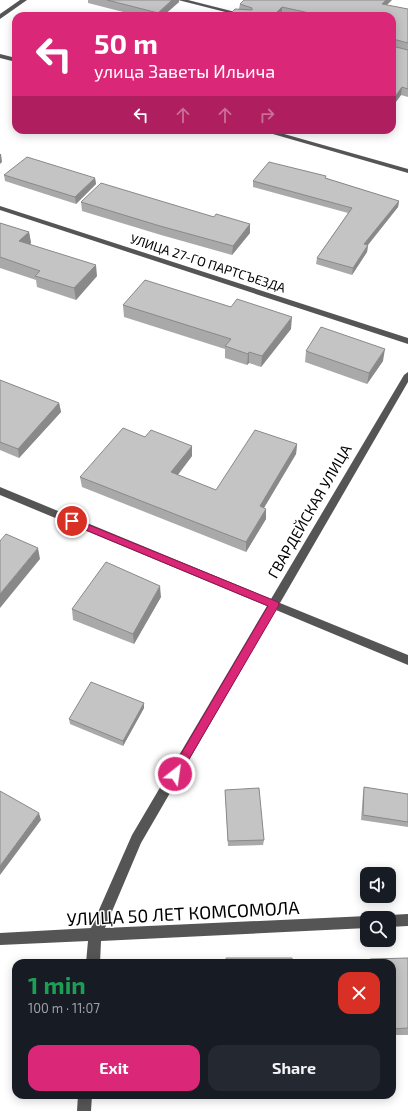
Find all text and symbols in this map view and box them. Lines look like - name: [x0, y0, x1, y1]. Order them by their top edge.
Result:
- text: 50 m: [94, 26, 158, 60]
- icon: left: [28, 28, 80, 80]
- text: улица Заветы Ильича: [94, 60, 275, 82]
- icon: left: [130, 104, 152, 126]
- icon: ahead: [172, 104, 194, 126]
- icon: ahead: [214, 104, 236, 126]
- icon: right: [256, 104, 278, 126]
- street label: УЛИЦА 27-ГО ПАРТСЪЕЗДА: [128, 230, 288, 296]
- street label: ГВАРДЕЙСКАЯ УЛИЦА: [263, 440, 355, 581]
- pin: [55, 504, 89, 538]
- icon: arrive: [61, 510, 83, 532]
- position arrow: [154, 753, 196, 795]
- map controls: [360, 867, 396, 947]
- button: sound: [360, 867, 396, 903]
- street label: УЛИЦА 50 ЛЕТ КОМСОМОЛА: [66, 896, 301, 930]
- button: search: [360, 911, 396, 947]
- text: 1 min: [28, 970, 86, 999]
- button: close: [338, 972, 380, 1014]
- text: 100 m · 11:07: [28, 1000, 100, 1016]
- button: Exit: [28, 1045, 200, 1091]
- button: Share: [208, 1045, 380, 1091]

